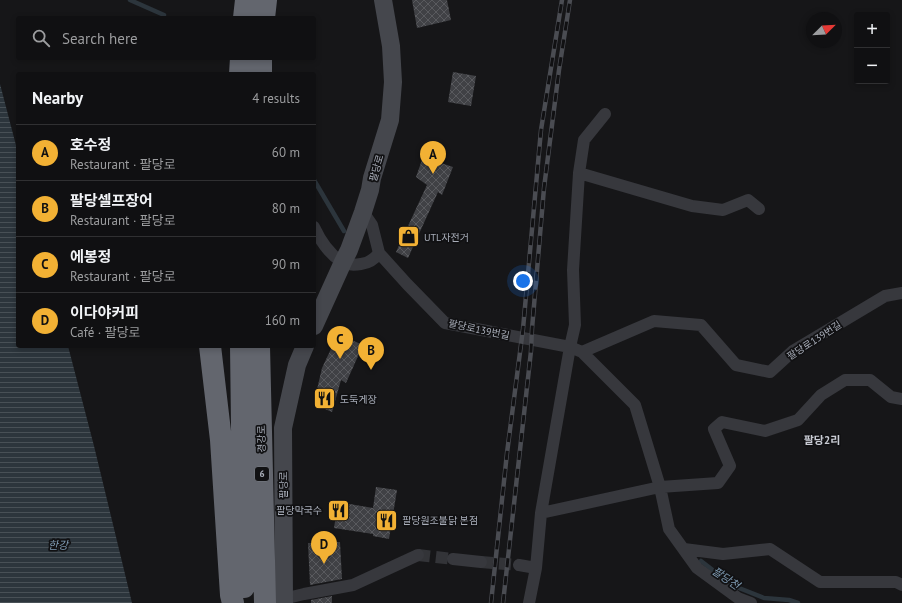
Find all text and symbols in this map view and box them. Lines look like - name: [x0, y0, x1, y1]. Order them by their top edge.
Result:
- north arrow: [806, 12, 842, 48]
- map controls: [854, 12, 890, 84]
- button: +: [854, 12, 890, 48]
- search box: [16, 16, 316, 60]
- icon: search: [30, 27, 52, 49]
- text: Search here: [62, 29, 138, 48]
- button: −: [854, 48, 890, 84]
- text: Nearby: [32, 87, 83, 109]
- text: 4 results: [252, 90, 300, 107]
- text: 호수정: [70, 135, 111, 154]
- pin: A: [420, 141, 446, 174]
- text: A: [41, 144, 49, 161]
- text: 60 m: [272, 144, 300, 161]
- street label: 팔당로: [366, 153, 387, 183]
- text: Restaurant · 팔당로: [70, 156, 176, 173]
- text: 팔당셀프장어: [70, 191, 153, 210]
- text: B: [41, 200, 49, 217]
- text: 80 m: [272, 200, 300, 217]
- text: Restaurant · 팔당로: [70, 212, 176, 229]
- shop icon: UTL자전거: [395, 224, 421, 250]
- place label: UTL자전거: [424, 231, 469, 244]
- text: 에봉정: [70, 247, 111, 266]
- text: C: [41, 256, 49, 273]
- text: 90 m: [272, 256, 300, 273]
- text: Restaurant · 팔당로: [70, 268, 176, 285]
- your location: [513, 271, 533, 291]
- text: 이다야커피: [70, 303, 139, 322]
- text: D: [41, 312, 49, 329]
- text: 160 m: [265, 312, 300, 329]
- street label: 팔당로139번길: [447, 317, 511, 342]
- street label: 팔당로139번길: [785, 318, 844, 363]
- text: Café · 팔당로: [70, 324, 141, 341]
- pin: C: [327, 326, 353, 359]
- pin: B: [358, 337, 384, 370]
- restaurant icon: 도둑게장: [312, 386, 338, 412]
- place label: 도둑게장: [340, 393, 377, 406]
- street label: 경강로: [255, 425, 268, 453]
- district label: 팔당2리: [804, 433, 840, 447]
- road number: 6: [255, 467, 269, 481]
- street label: 팔당로: [277, 471, 290, 499]
- restaurant icon: 팔당막국수: [325, 497, 351, 523]
- place label: 팔당막국수: [276, 504, 322, 517]
- restaurant icon: 팔당원조불닭 본점: [373, 507, 399, 533]
- place label: 팔당원조불닭 본점: [402, 514, 478, 527]
- pin: D: [311, 531, 337, 564]
- water label: 한강: [48, 538, 70, 552]
- water label: 팔당천: [709, 564, 744, 593]

